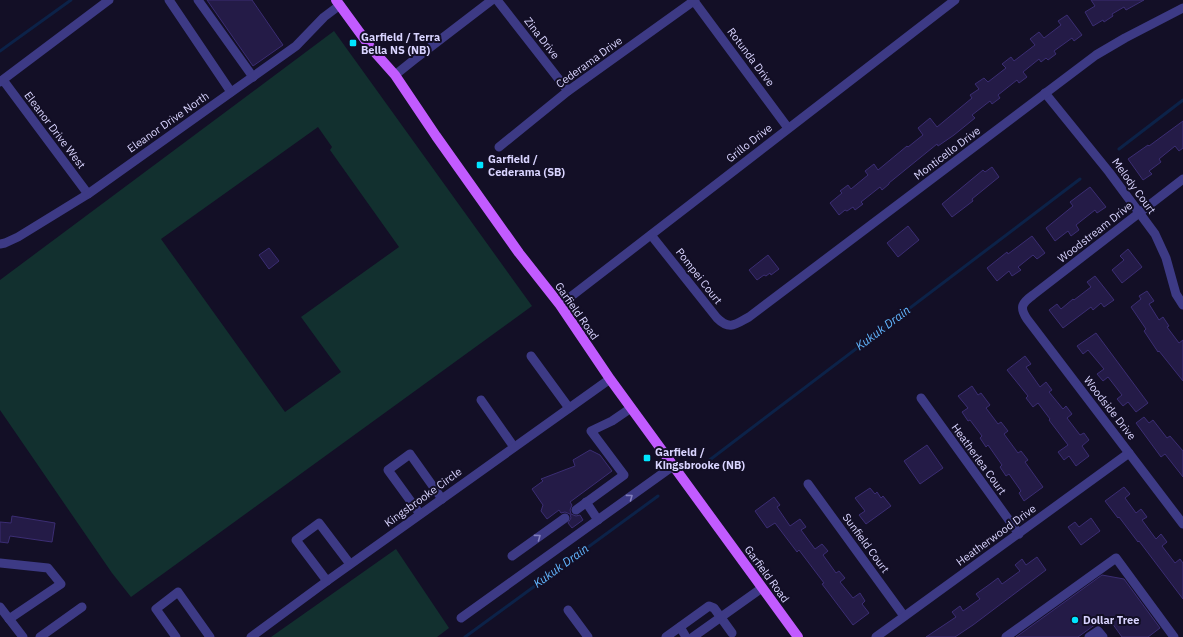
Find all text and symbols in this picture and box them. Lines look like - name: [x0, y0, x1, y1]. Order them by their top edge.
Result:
- street label: Zina Drive: [521, 14, 563, 62]
- street label: Rotunda Drive: [724, 25, 778, 89]
- place label: Garfield / Terra Bella NS (NB): [361, 30, 440, 57]
- street label: Cederama Drive: [553, 33, 625, 91]
- marker: Garfield / Terra Bella NS (NB): [348, 38, 358, 48]
- street label: Eleanor Drive West: [21, 89, 89, 172]
- street label: Eleanor Drive North: [124, 89, 212, 155]
- street label: Grillo Drive: [723, 121, 775, 165]
- street label: Monticello Drive: [911, 123, 983, 183]
- place label: Garfield / Cederama (SB): [488, 152, 565, 179]
- street label: Melody Court: [1109, 155, 1159, 217]
- marker: Garfield / Cederama (SB): [475, 160, 485, 170]
- street label: Woodstream Drive: [1055, 198, 1135, 266]
- street label: Pompei Court: [673, 245, 725, 307]
- street label: Garfield Road: [552, 279, 602, 343]
- water label: Kukuk Drain: [852, 302, 913, 353]
- street label: Woodside Drive: [1081, 373, 1139, 443]
- street label: Heatherlea Court: [948, 421, 1010, 497]
- place label: Garfield / Kingsbrooke (NB): [655, 445, 745, 472]
- marker: Garfield / Kingsbrooke (NB): [642, 453, 652, 463]
- street label: Kingsbrooke Circle: [382, 464, 464, 530]
- one-way arrow: [625, 495, 632, 502]
- street label: Heatherwood Drive: [953, 501, 1039, 569]
- street label: Sunfield Court: [840, 510, 892, 576]
- one-way arrow: [534, 534, 541, 541]
- water label: Kukuk Drain: [530, 540, 592, 591]
- street label: Garfield Road: [742, 543, 792, 605]
- place label: Dollar Tree: [1083, 613, 1139, 627]
- marker: Dollar Tree: [1070, 615, 1080, 625]

